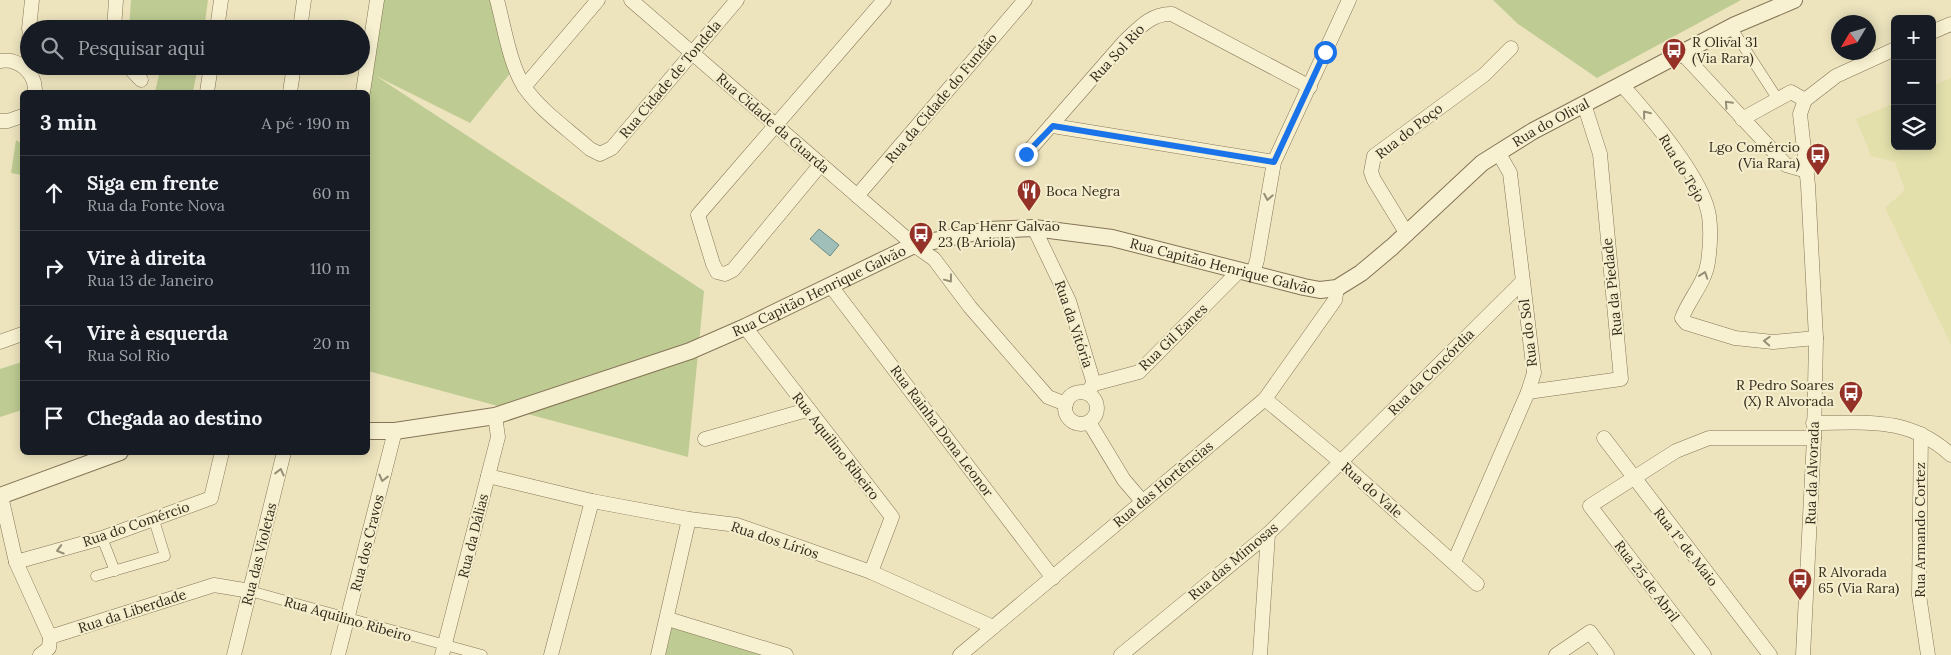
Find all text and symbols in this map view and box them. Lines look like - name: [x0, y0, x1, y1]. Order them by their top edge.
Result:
- north arrow: [1831, 15, 1876, 60]
- map controls: [1891, 15, 1936, 150]
- button: +: [1891, 15, 1936, 60]
- street label: Rua Cidade de Tondela: [615, 16, 725, 142]
- search box: [20, 20, 370, 75]
- street label: Rua Sol Rio: [1086, 20, 1148, 86]
- street label: Rua da Cidade do Fundão: [881, 29, 1001, 167]
- place label: R Olival 31 (Via Rara): [1692, 33, 1758, 67]
- icon: search: [38, 34, 66, 62]
- text: Pesquisar aqui: [78, 36, 205, 60]
- bus stop icon: R Olival 31 (Via Rara): [1661, 37, 1687, 71]
- route start: [1314, 41, 1337, 64]
- button: −: [1891, 60, 1936, 105]
- street label: Rua Cidade da Guarda: [713, 69, 833, 177]
- street label: Rua do Olival: [1509, 94, 1592, 151]
- street label: Rua do Poço: [1372, 99, 1446, 163]
- one-way arrow: [1725, 100, 1734, 109]
- button: layers: [1891, 105, 1936, 150]
- text: 3 min: [40, 109, 97, 136]
- one-way arrow: [1643, 110, 1652, 119]
- text: A pé · 190 m: [262, 113, 350, 133]
- street label: Rua do Tejo: [1655, 131, 1709, 205]
- place label: Lgo Comércio (Via Rara): [1709, 138, 1800, 172]
- bus stop icon: Lgo Comércio (Via Rara): [1805, 142, 1831, 176]
- route end: [1015, 143, 1038, 166]
- text: Siga em frente: [87, 171, 219, 195]
- restaurant icon: Boca Negra: [1016, 178, 1042, 212]
- icon: ahead: [40, 179, 68, 207]
- place label: Boca Negra: [1046, 182, 1120, 200]
- text: 60 m: [312, 183, 350, 203]
- one-way arrow: [1264, 193, 1274, 201]
- text: Rua da Fonte Nova: [87, 195, 225, 215]
- place label: R Cap Henr Galvão 23 (B Ariola): [938, 217, 1060, 251]
- bus stop icon: R Cap Henr Galvão 23 (B Ariola): [908, 221, 934, 255]
- street label: Rua Capitão Henrique Galvão: [1128, 234, 1317, 298]
- street label: Rua da Piedade: [1598, 237, 1626, 337]
- street label: Rua Capitão Henrique Galvão: [729, 241, 909, 340]
- text: Vire à direita: [87, 246, 206, 270]
- icon: right: [40, 254, 68, 282]
- text: 110 m: [310, 258, 350, 278]
- text: Rua 13 de Janeiro: [87, 270, 214, 290]
- one-way arrow: [1698, 271, 1708, 279]
- one-way arrow: [943, 273, 951, 282]
- street label: Rua da Vitória: [1051, 278, 1097, 370]
- street label: Rua do Sol: [1515, 298, 1541, 368]
- street label: Rua Gil Eanes: [1135, 300, 1211, 374]
- text: Vire à esquerda: [87, 321, 228, 345]
- street label: Rua da Concórdia: [1384, 325, 1478, 419]
- icon: left: [40, 329, 68, 357]
- text: 20 m: [313, 333, 350, 353]
- one-way arrow: [1763, 335, 1771, 346]
- text: Rua Sol Rio: [87, 345, 170, 365]
- street label: Rua Rainha Dona Leonor: [887, 362, 997, 500]
- place label: R Pedro Soares (X) R Alvorada: [1736, 376, 1834, 410]
- bus stop icon: R Pedro Soares (X) R Alvorada: [1838, 380, 1864, 414]
- street label: Rua Aquilino Ribeiro: [788, 389, 884, 503]
- icon: arrive: [40, 404, 68, 432]
- text: Chegada ao destino: [87, 406, 262, 430]
- street label: Rua da Alvorada: [1801, 421, 1823, 525]
- street label: Rua das Hortências: [1109, 437, 1217, 531]
- street label: Rua do Vale: [1338, 458, 1407, 522]
- street label: Rua Armando Cortez: [1911, 462, 1929, 598]
- one-way arrow: [274, 468, 284, 476]
- one-way arrow: [378, 474, 389, 483]
- street label: Rua da Dálias: [454, 492, 492, 580]
- street label: Rua dos Cravos: [346, 493, 388, 593]
- street label: Rua do Comércio: [80, 497, 192, 551]
- street label: Rua das Violetas: [238, 501, 280, 607]
- street label: Rua 1º de Maio: [1650, 504, 1722, 590]
- street label: Rua dos Lírios: [729, 517, 821, 563]
- street label: Rua das Mimosas: [1185, 518, 1281, 604]
- street label: Rua 25 de Abril: [1611, 537, 1684, 625]
- one-way arrow: [56, 544, 65, 554]
- place label: R Alvorada 65 (Via Rara): [1818, 563, 1899, 597]
- bus stop icon: R Alvorada 65 (Via Rara): [1787, 567, 1813, 601]
- street label: Rua da Liberdade: [76, 585, 189, 637]
- street label: Rua Aquilino Ribeiro: [282, 592, 414, 646]

